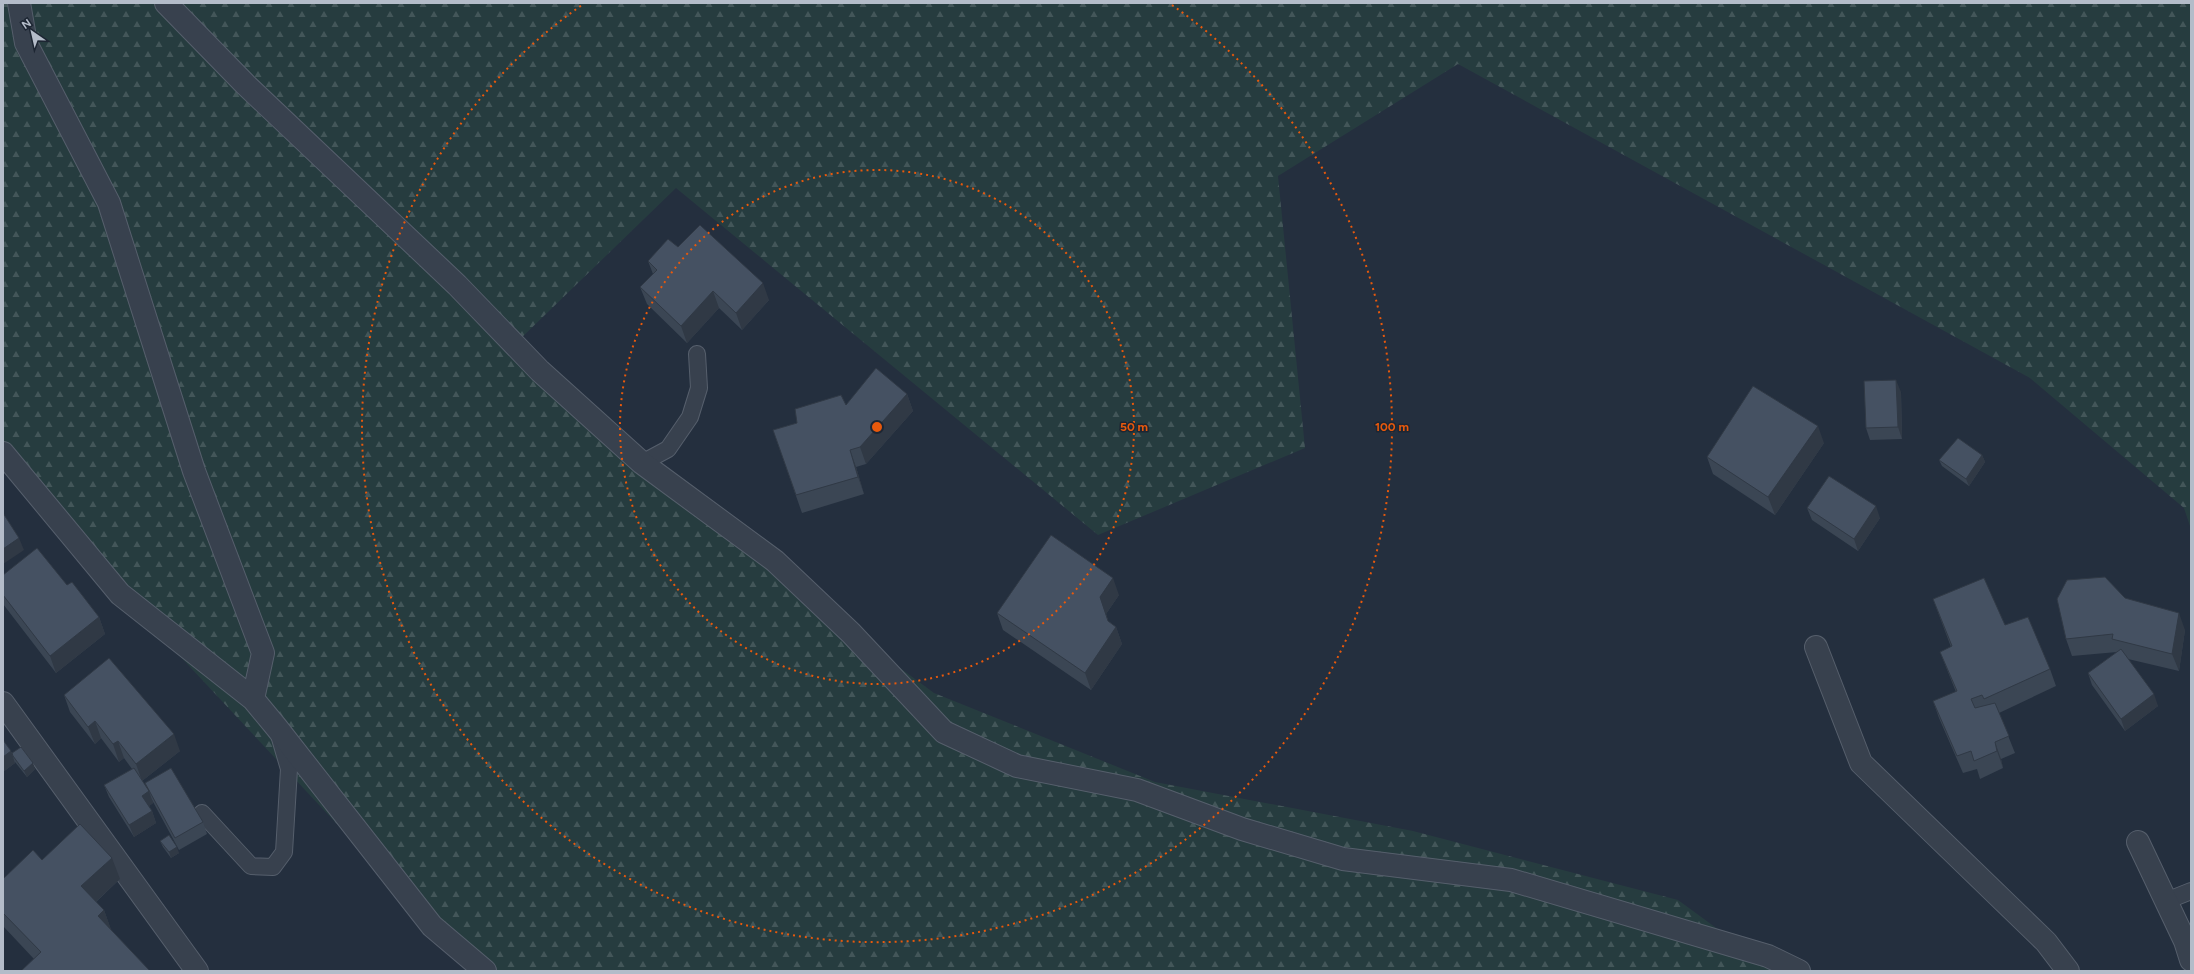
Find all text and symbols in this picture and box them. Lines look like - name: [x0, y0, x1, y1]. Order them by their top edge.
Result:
- north arrow: [12, 12, 52, 52]
- text: N: [20, 16, 34, 32]
- centre of rings: [870, 420, 884, 434]
- text: 50 m: [1120, 420, 1148, 434]
- text: 100 m: [1375, 420, 1409, 434]

